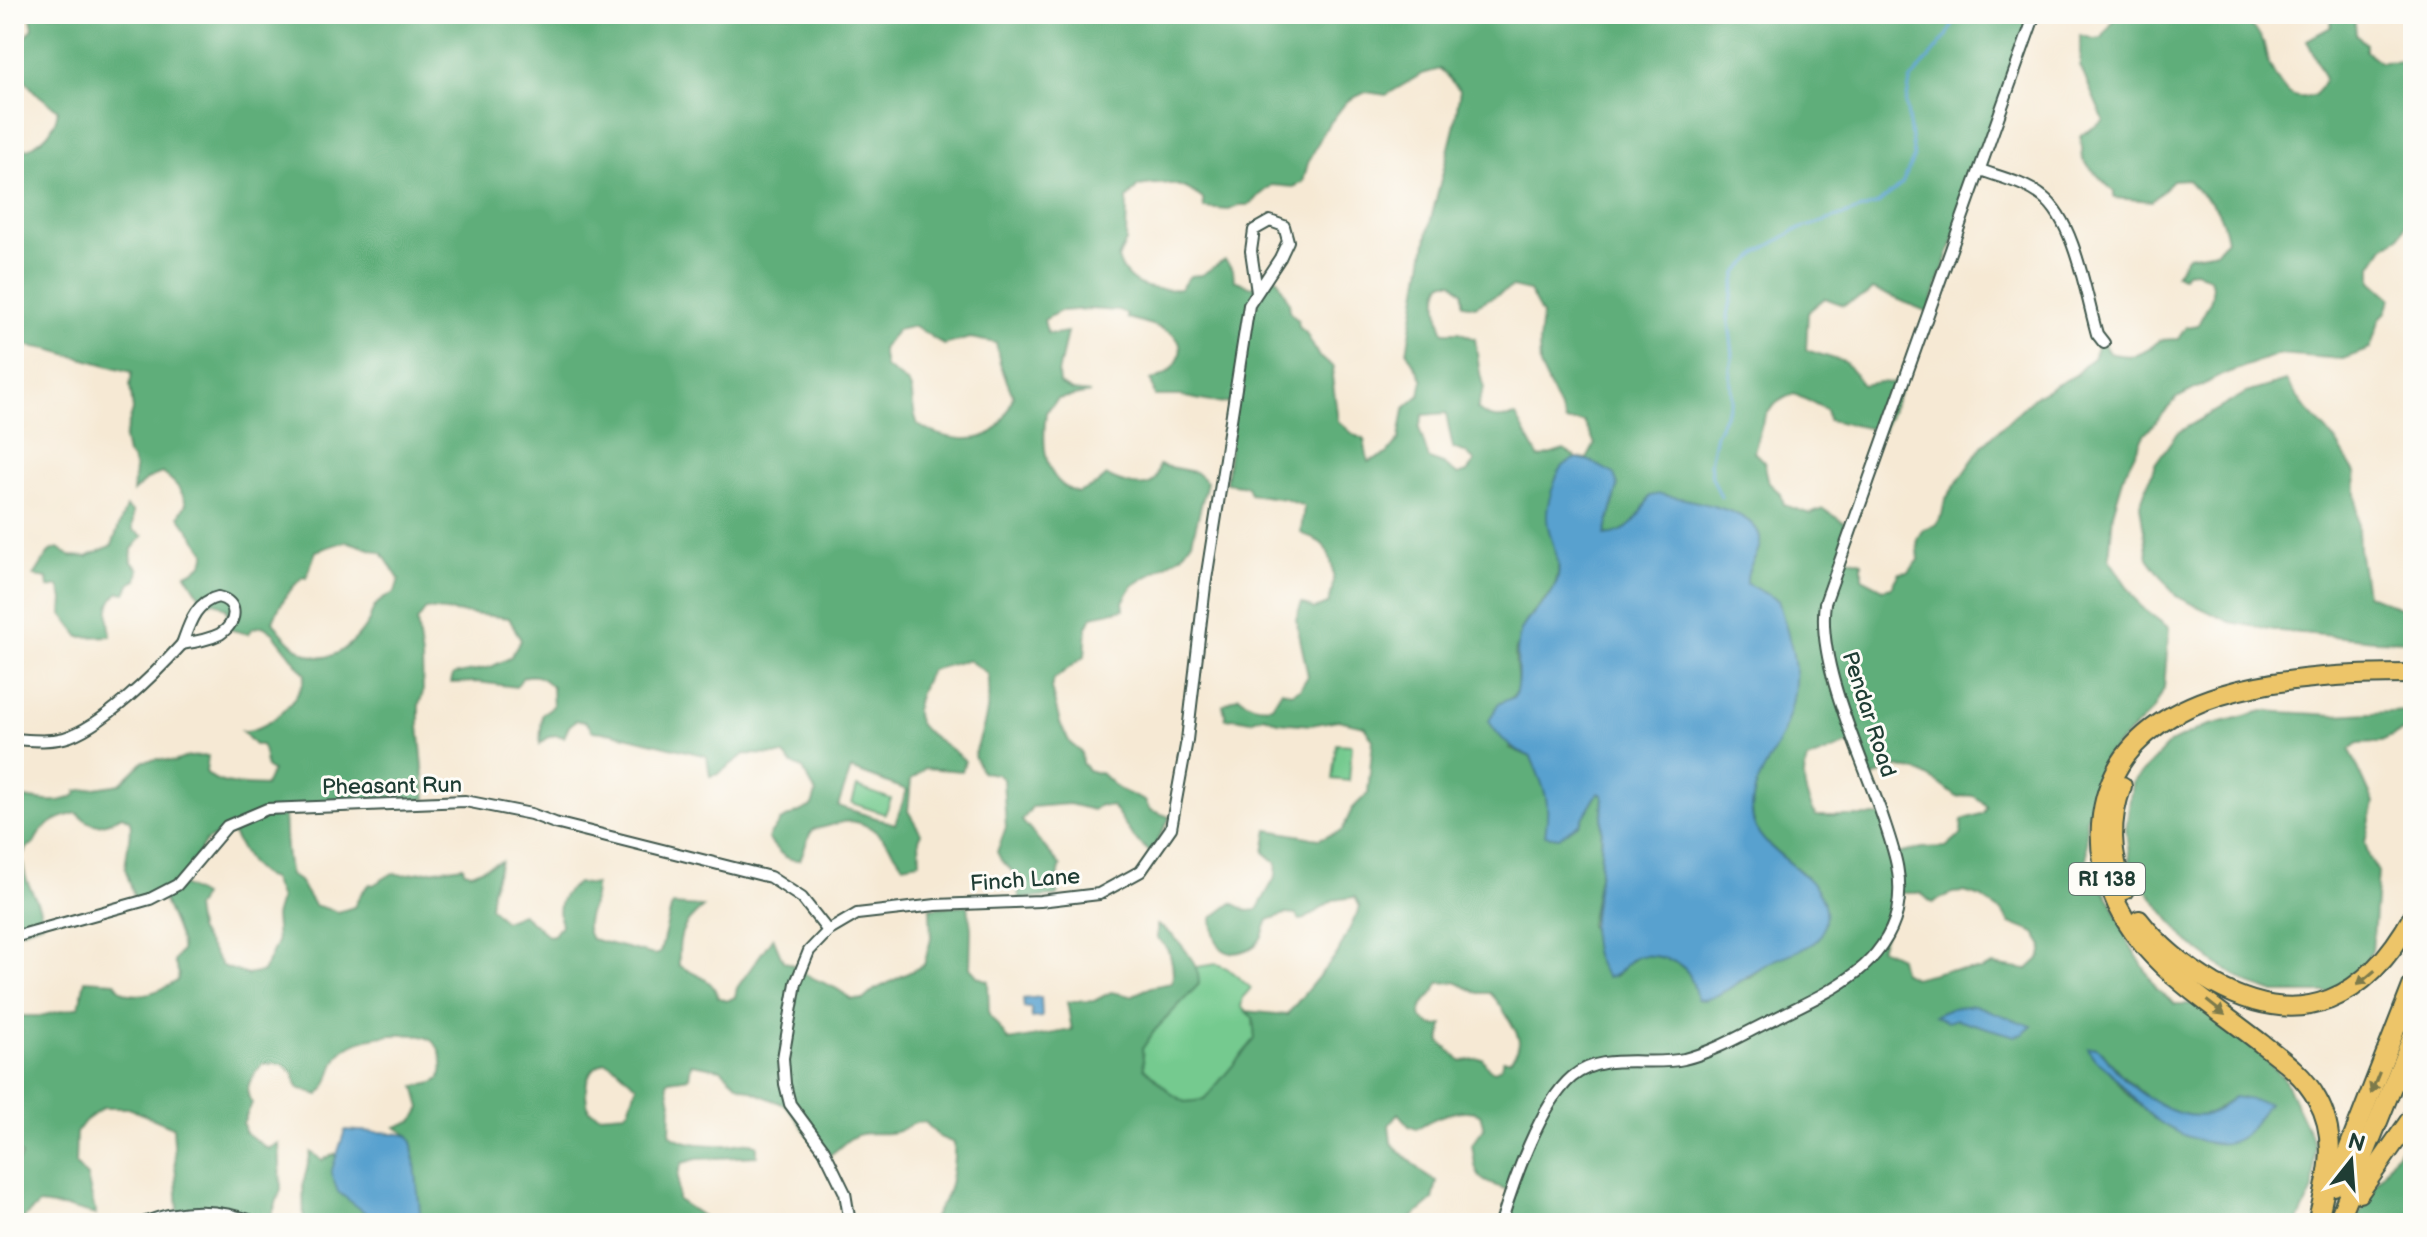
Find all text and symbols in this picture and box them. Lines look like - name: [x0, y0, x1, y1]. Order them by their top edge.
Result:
- street label: Pendar Road: [1836, 648, 1902, 781]
- street label: Pheasant Run: [322, 772, 462, 801]
- street label: Finch Lane: [969, 863, 1081, 898]
- road number: RI 138: [2069, 863, 2145, 895]
- one-way arrow: [2357, 969, 2377, 986]
- one-way arrow: [2206, 999, 2226, 1016]
- one-way arrow: [2369, 1071, 2382, 1095]
- north arrow: [2311, 1121, 2391, 1201]
- text: N: [2345, 1128, 2368, 1159]

